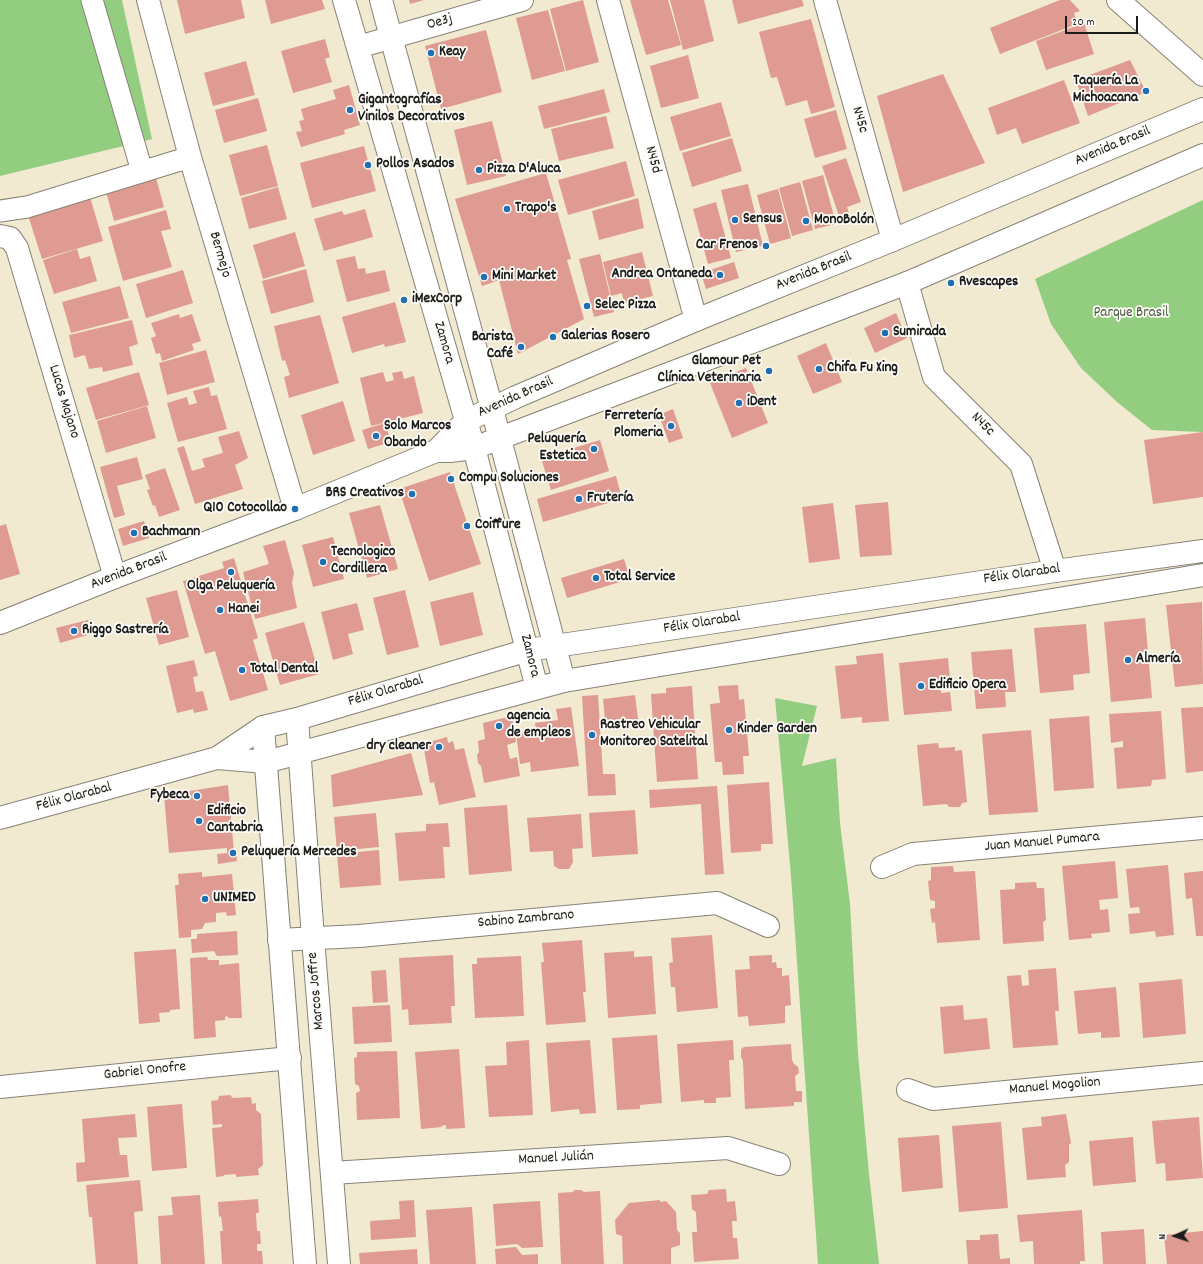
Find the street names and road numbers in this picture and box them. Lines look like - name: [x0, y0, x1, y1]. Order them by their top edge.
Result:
- street label: Oe3j: [425, 11, 455, 35]
- street label: N45c: [847, 105, 871, 135]
- street label: Avenida Brasil: [1072, 123, 1154, 171]
- street label: N45d: [640, 144, 664, 176]
- street label: Bermejo: [204, 230, 234, 280]
- street label: Avenida Brasil: [773, 249, 855, 295]
- street label: Zamora: [428, 320, 458, 366]
- street label: Lucas Majano: [43, 363, 83, 441]
- street label: Avenida Brasil: [476, 373, 556, 423]
- street label: N45c: [966, 409, 998, 441]
- street label: Avenida Brasil: [88, 549, 170, 595]
- street label: Félix Olarabal: [982, 561, 1062, 589]
- street label: Félix Olarabal: [662, 609, 742, 639]
- street label: Zamora: [515, 633, 543, 679]
- street label: Félix Olarabal: [346, 672, 426, 712]
- street label: Félix Olarabal: [34, 779, 114, 817]
- street label: Juan Manuel Pumara: [984, 829, 1100, 857]
- street label: Sabino Zambrano: [477, 907, 575, 933]
- street label: Marcos Joffre: [305, 951, 329, 1031]
- street label: Gabriel Onofre: [103, 1059, 187, 1085]
- street label: Manuel Mogolion: [1009, 1074, 1101, 1100]
- street label: Manuel Julián: [518, 1148, 594, 1170]

